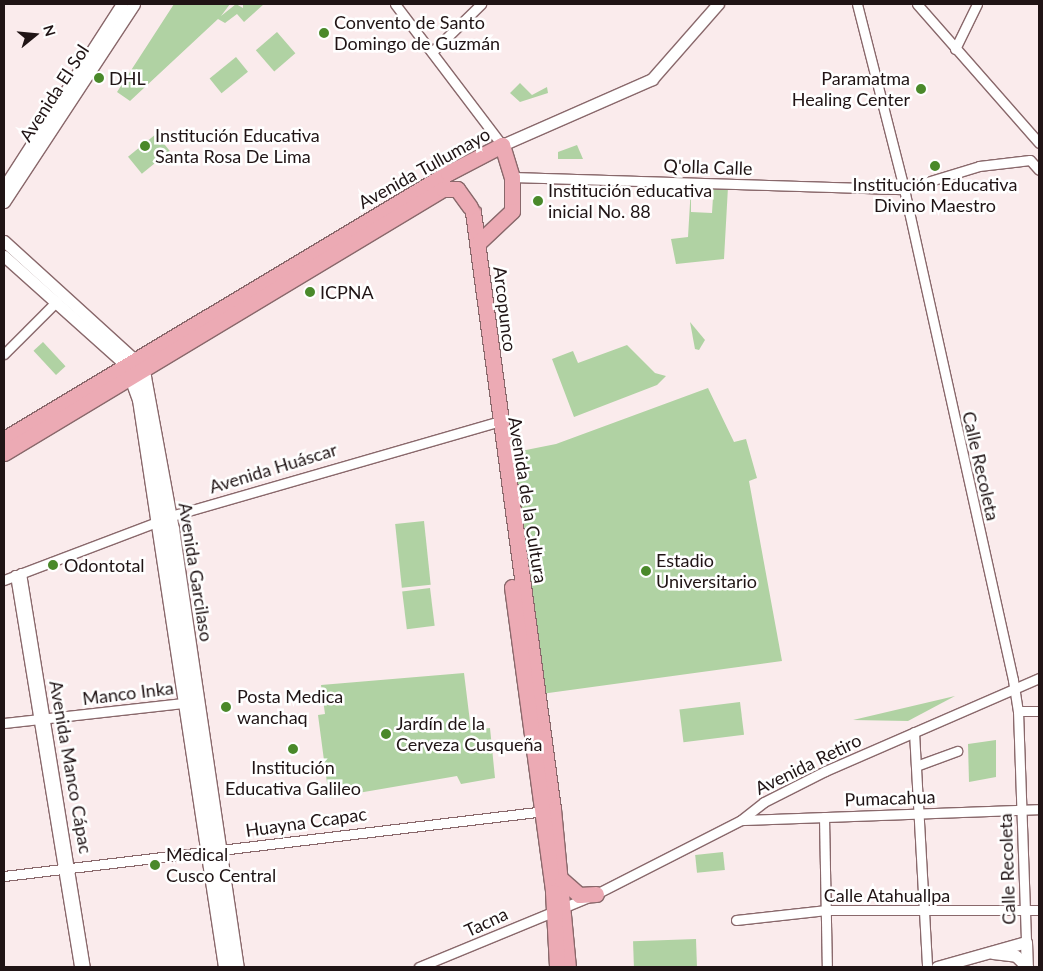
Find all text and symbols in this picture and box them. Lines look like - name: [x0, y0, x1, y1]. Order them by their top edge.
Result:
- north arrow: [10, 10, 60, 60]
- place label: Convento de Santo Domingo de Guzmán: [334, 12, 500, 54]
- text: N: [40, 23, 60, 38]
- marker: Convento de Santo Domingo de Guzmán: [318, 27, 330, 39]
- street label: Avenida El Sol: [15, 40, 93, 146]
- place label: DHL: [109, 67, 146, 89]
- place label: Paramatma Healing Center: [792, 68, 910, 110]
- marker: DHL: [93, 72, 105, 84]
- marker: Paramatma Healing Center: [914, 82, 928, 96]
- street label: Avenida Tullumayo: [354, 123, 494, 213]
- place label: Institución Educativa Santa Rosa De Lima: [155, 125, 320, 168]
- marker: Institución Educativa Santa Rosa De Lima: [139, 140, 151, 152]
- street label: Q'olla Calle: [663, 155, 753, 179]
- marker: Institución Educativa Divino Maestro: [929, 160, 941, 172]
- place label: Institución Educativa Divino Maestro: [853, 174, 1017, 216]
- place label: Institución educativa inicial No. 88: [548, 180, 712, 222]
- marker: Institución educativa inicial No. 88: [532, 195, 544, 207]
- street label: Arcopunco: [489, 265, 521, 353]
- place label: ICPNA: [320, 281, 374, 303]
- marker: ICPNA: [304, 286, 316, 298]
- street label: Calle Recoleta: [958, 409, 1004, 523]
- street label: Avenida de la Cultura: [504, 415, 552, 585]
- street label: Avenida Huáscar: [207, 438, 339, 498]
- street label: Avenida Garcilaso: [174, 501, 218, 643]
- place label: Estadio Universitario: [656, 550, 757, 592]
- place label: Odontotal: [64, 554, 145, 576]
- marker: Odontotal: [46, 558, 60, 572]
- marker: Estadio Universitario: [640, 565, 652, 577]
- street label: Manco Inka: [81, 677, 175, 709]
- street label: Avenida Manco Cápac: [45, 679, 97, 855]
- place label: Posta Medica wanchaq: [237, 686, 343, 729]
- marker: Posta Medica wanchaq: [219, 700, 233, 714]
- place label: Jardín de la Cerveza Cusqueña: [396, 713, 542, 756]
- marker: Jardín de la Cerveza Cusqueña: [380, 728, 392, 740]
- street label: Avenida Retiro: [751, 729, 865, 799]
- marker: Institución Educativa Galileo: [287, 743, 299, 755]
- place label: Institución Educativa Galileo: [225, 757, 361, 800]
- street label: Pumacahua: [844, 786, 936, 810]
- street label: Huayna Ccapac: [244, 803, 368, 841]
- street label: Calle Recoleta: [994, 813, 1020, 925]
- place label: Medical Cusco Central: [166, 844, 276, 886]
- marker: Medical Cusco Central: [148, 858, 162, 872]
- street label: Calle Atahuallpa: [823, 884, 951, 906]
- street label: Tacna: [461, 903, 511, 941]

